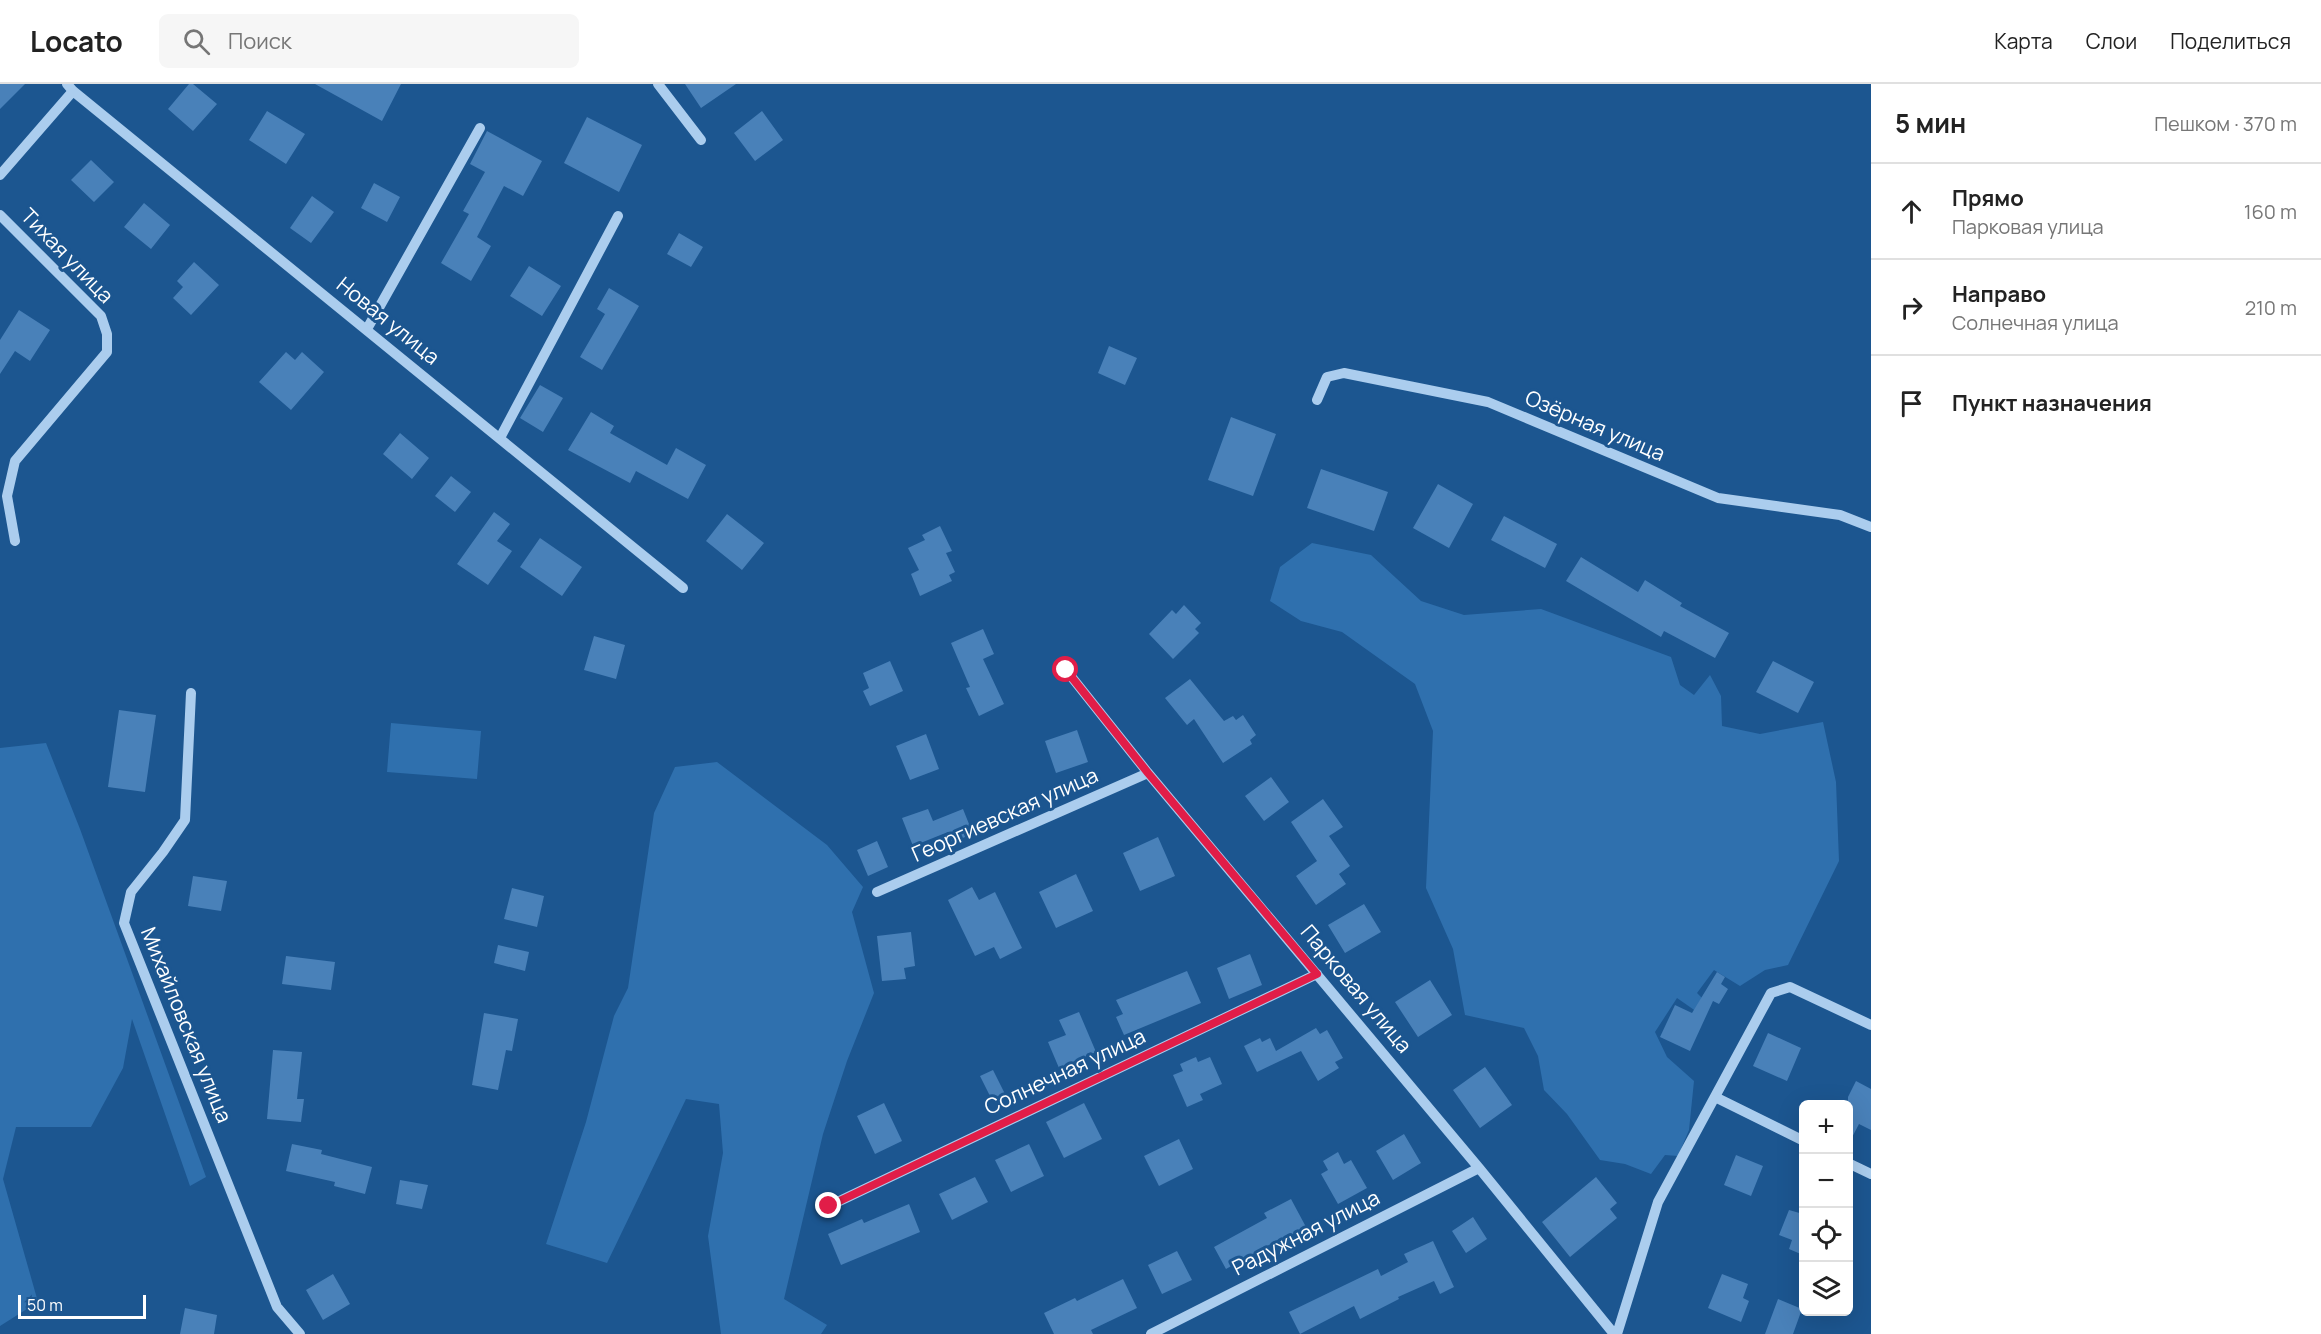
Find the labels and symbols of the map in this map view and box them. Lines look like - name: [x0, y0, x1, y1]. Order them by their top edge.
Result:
- street label: Тихая улица: [15, 202, 120, 309]
- street label: Новая улица: [331, 270, 446, 370]
- street label: Озёрная улица: [1521, 383, 1670, 467]
- route start: [1052, 656, 1078, 682]
- street label: Георгиевская улица: [907, 760, 1102, 868]
- street label: Парковая улица: [1295, 918, 1419, 1058]
- street label: Михайловская улица: [135, 923, 239, 1127]
- street label: Солнечная улица: [979, 1021, 1150, 1121]
- street label: Радужная улица: [1227, 1183, 1384, 1281]
- route end: [815, 1192, 841, 1218]
- scale bar: [18, 1292, 146, 1320]

